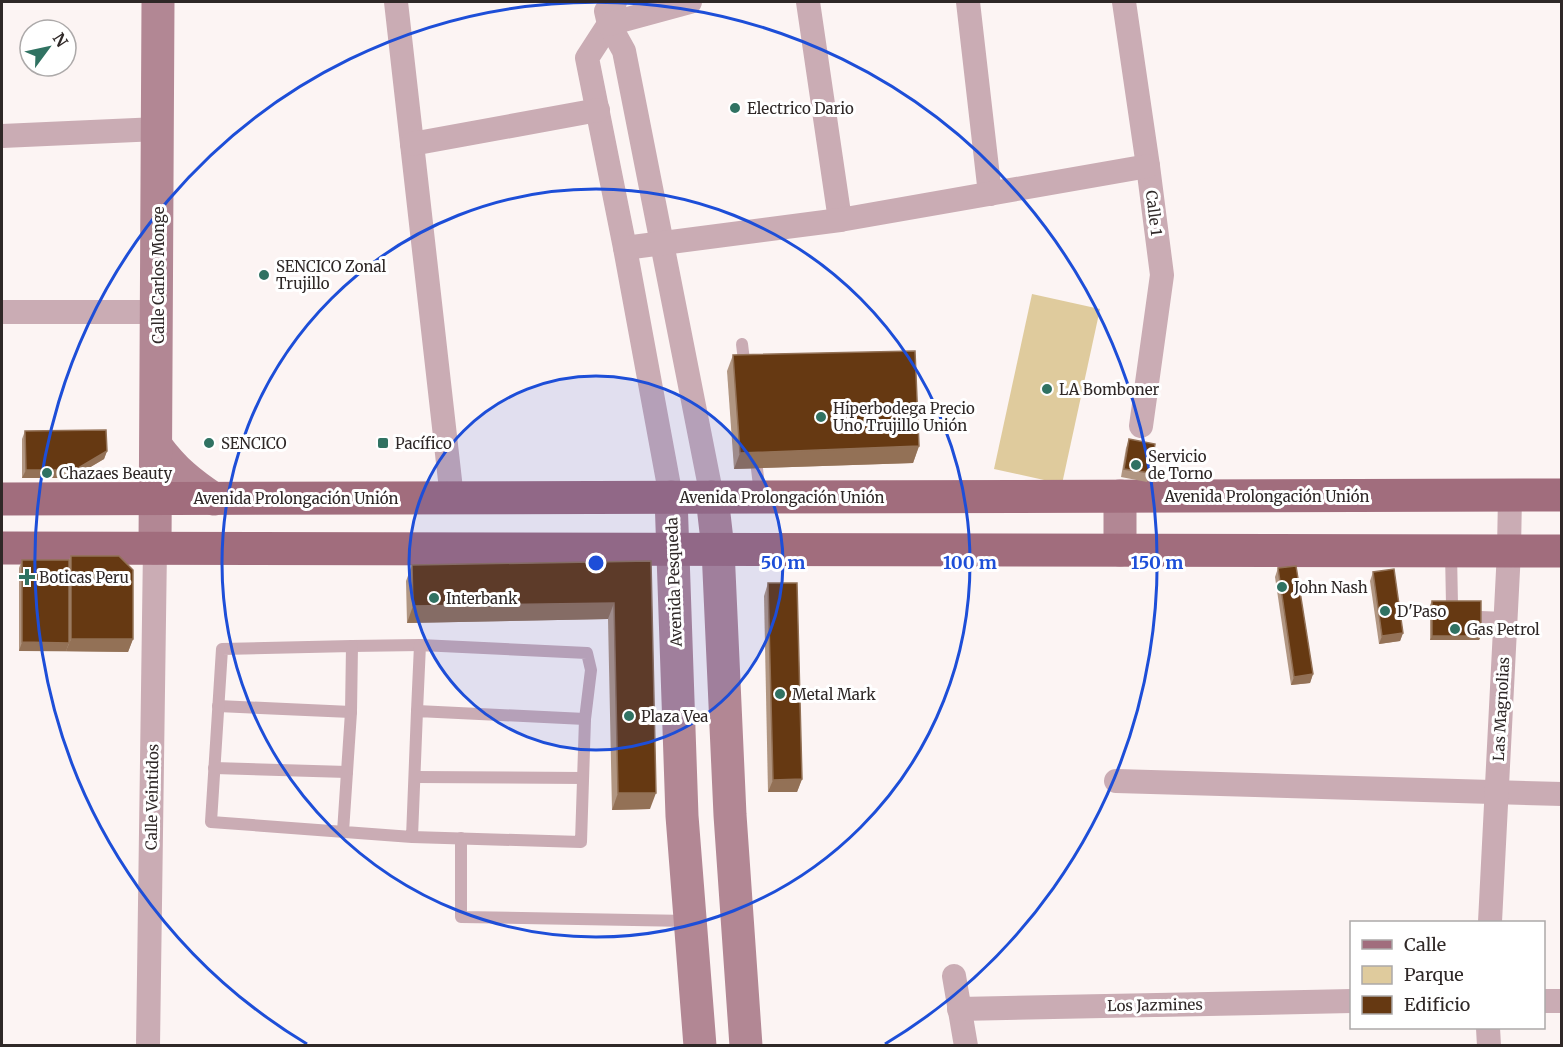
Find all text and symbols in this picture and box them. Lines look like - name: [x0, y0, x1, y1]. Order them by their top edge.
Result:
- north arrow: [18, 18, 78, 78]
- text: N: [49, 29, 73, 51]
- place label: Electrico Dario: [747, 99, 854, 118]
- marker: Electrico Dario: [728, 101, 742, 115]
- street label: Calle 1: [1142, 189, 1166, 237]
- street label: Calle Carlos Monge: [149, 206, 168, 344]
- place label: SENCICO Zonal Trujillo: [276, 257, 387, 293]
- marker: SENCICO Zonal Trujillo: [257, 268, 271, 282]
- place label: LA Bomboner: [1059, 380, 1160, 399]
- marker: LA Bomboner: [1040, 382, 1054, 396]
- place label: Hiperbodega Precio Uno Trujillo Unión: [833, 399, 975, 435]
- marker: Hiperbodega Precio Uno Trujillo Unión: [814, 410, 828, 424]
- place label: SENCICO: [221, 434, 287, 453]
- place label: Pacífico: [395, 434, 452, 453]
- marker: SENCICO: [202, 436, 216, 450]
- marker: Pacífico: [376, 436, 390, 450]
- place label: Servicio de Torno: [1148, 447, 1213, 483]
- marker: Servicio de Torno: [1129, 458, 1143, 472]
- place label: Chazaes Beauty: [59, 464, 173, 483]
- marker: Chazaes Beauty: [40, 466, 54, 480]
- street label: Avenida Prolongación Unión: [1164, 487, 1370, 506]
- street label: Avenida Prolongación Unión: [679, 488, 885, 507]
- street label: Avenida Prolongación Unión: [193, 489, 399, 508]
- street label: Avenida Pesqueda: [662, 517, 686, 648]
- text: 50 m: [761, 551, 805, 574]
- text: 100 m: [943, 551, 997, 574]
- text: 150 m: [1131, 551, 1183, 574]
- centre of rings: [586, 553, 606, 573]
- place label: Boticas Peru: [39, 568, 129, 587]
- marker: Boticas Peru: [20, 570, 34, 584]
- place label: John Nash: [1293, 578, 1368, 597]
- marker: John Nash: [1275, 580, 1289, 594]
- place label: Interbank: [446, 589, 518, 608]
- marker: Interbank: [427, 591, 441, 605]
- place label: D'Paso: [1397, 602, 1446, 621]
- marker: D'Paso: [1378, 604, 1392, 618]
- place label: Gas Petrol: [1467, 620, 1540, 639]
- marker: Gas Petrol: [1448, 622, 1462, 636]
- street label: Las Magnolias: [1489, 656, 1513, 762]
- place label: Metal Mark: [792, 685, 876, 704]
- marker: Metal Mark: [773, 687, 787, 701]
- place label: Plaza Vea: [641, 707, 708, 726]
- marker: Plaza Vea: [622, 709, 636, 723]
- street label: Calle Veintidos: [142, 744, 162, 850]
- legend: [1350, 921, 1545, 1029]
- text: Calle: [1404, 933, 1446, 956]
- text: Parque: [1404, 963, 1464, 986]
- text: Edificio: [1404, 993, 1470, 1016]
- street label: Los Jazmines: [1107, 995, 1203, 1015]

